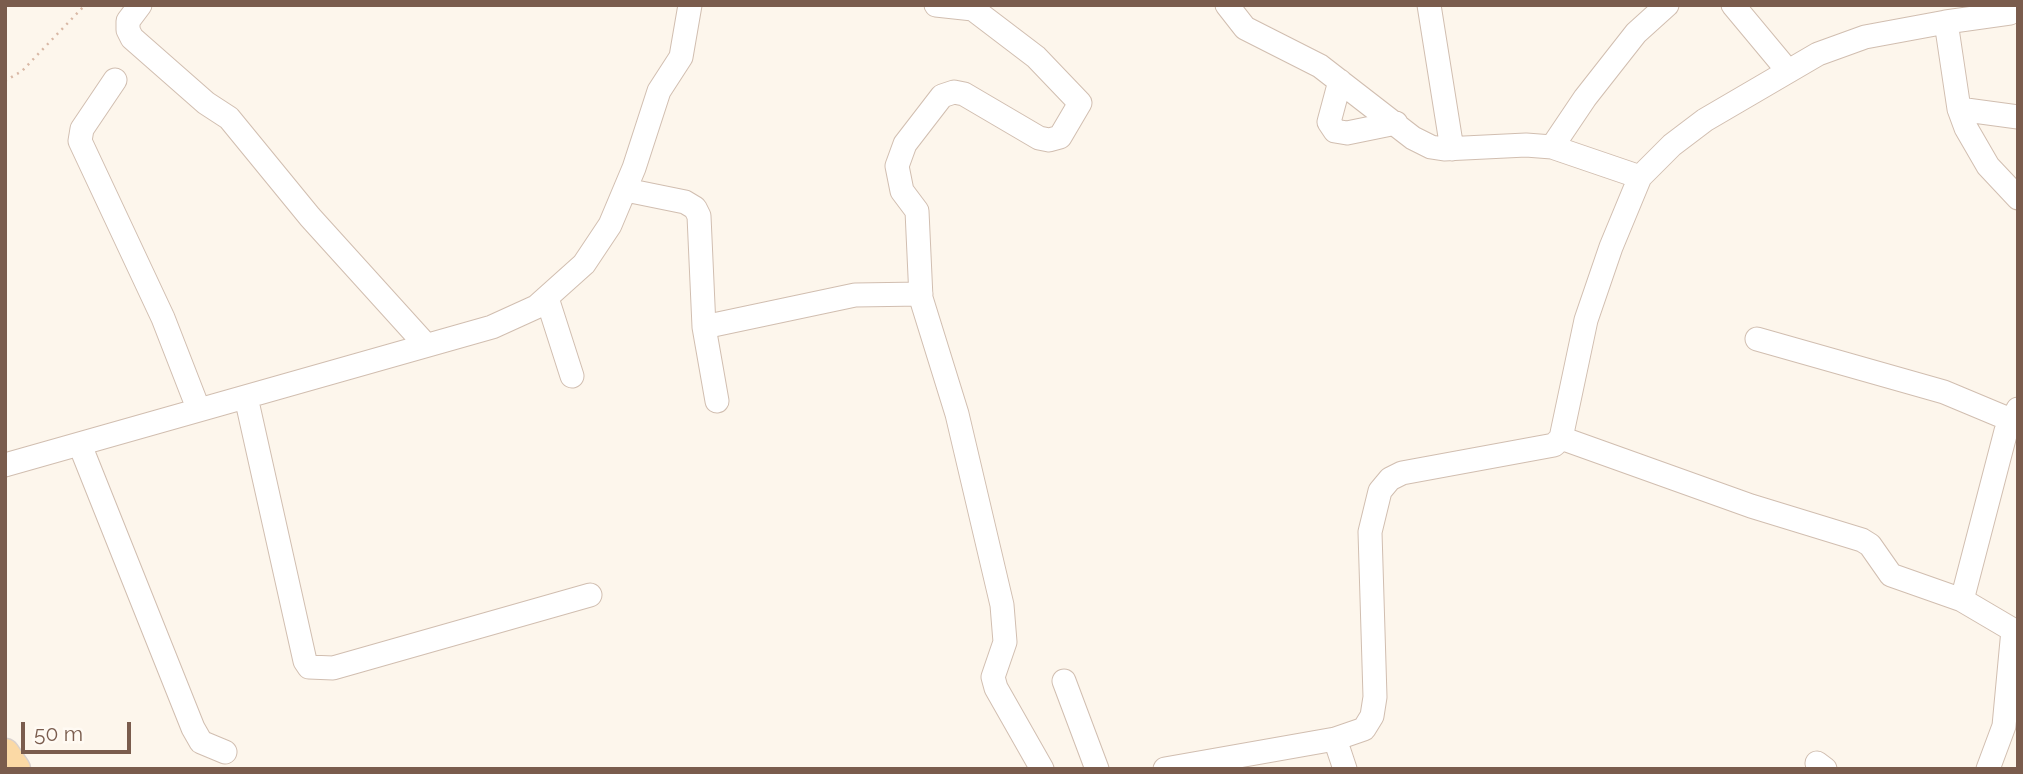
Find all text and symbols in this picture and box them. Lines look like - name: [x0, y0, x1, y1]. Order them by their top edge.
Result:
- scale bar: [24, 708, 135, 752]
- text: 50 m: [34, 721, 83, 746]

